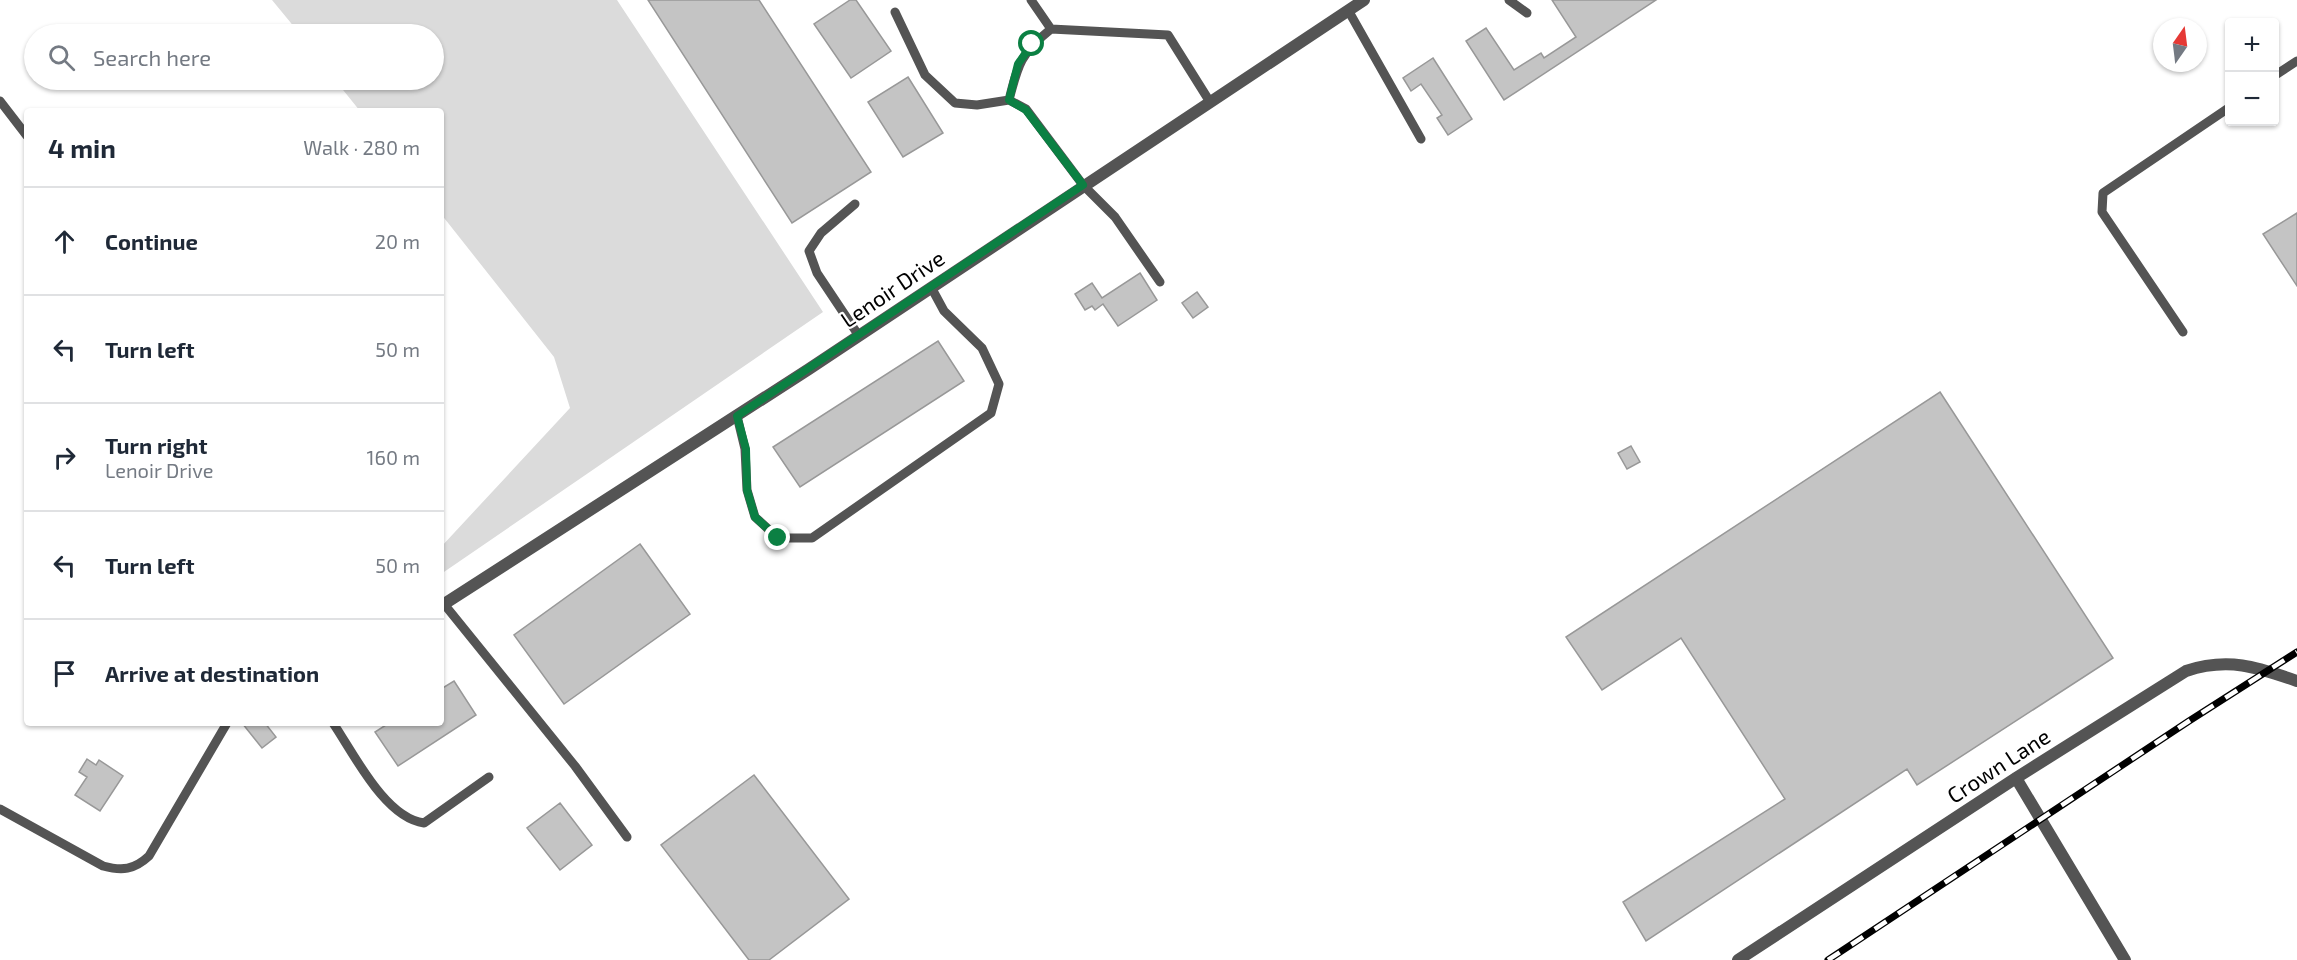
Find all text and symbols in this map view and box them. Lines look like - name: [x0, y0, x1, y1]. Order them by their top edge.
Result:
- north arrow: [2153, 18, 2207, 72]
- map controls: [2225, 18, 2279, 126]
- button: +: [2225, 18, 2279, 72]
- search box: [24, 24, 444, 90]
- route start: [1018, 30, 1044, 56]
- icon: search: [45, 41, 78, 74]
- text: Search here: [93, 44, 211, 70]
- button: −: [2225, 72, 2279, 126]
- text: 4 min: [48, 132, 116, 163]
- text: Walk · 280 m: [303, 135, 420, 159]
- icon: ahead: [48, 225, 81, 258]
- text: Continue: [105, 228, 198, 254]
- text: 20 m: [375, 229, 420, 253]
- street label: Lenoir Drive: [835, 244, 949, 332]
- icon: left: [48, 333, 81, 366]
- text: Turn left: [105, 336, 194, 362]
- text: 50 m: [375, 337, 420, 361]
- text: Turn right: [105, 432, 207, 458]
- icon: right: [48, 441, 81, 474]
- text: 160 m: [367, 445, 420, 469]
- text: Lenoir Drive: [105, 458, 213, 482]
- route end: [764, 524, 790, 550]
- icon: left: [48, 549, 81, 582]
- text: Turn left: [105, 552, 194, 578]
- text: 50 m: [375, 553, 420, 577]
- icon: arrive: [48, 657, 81, 690]
- text: Arrive at destination: [105, 660, 319, 686]
- street label: Crown Lane: [1942, 722, 2054, 808]

